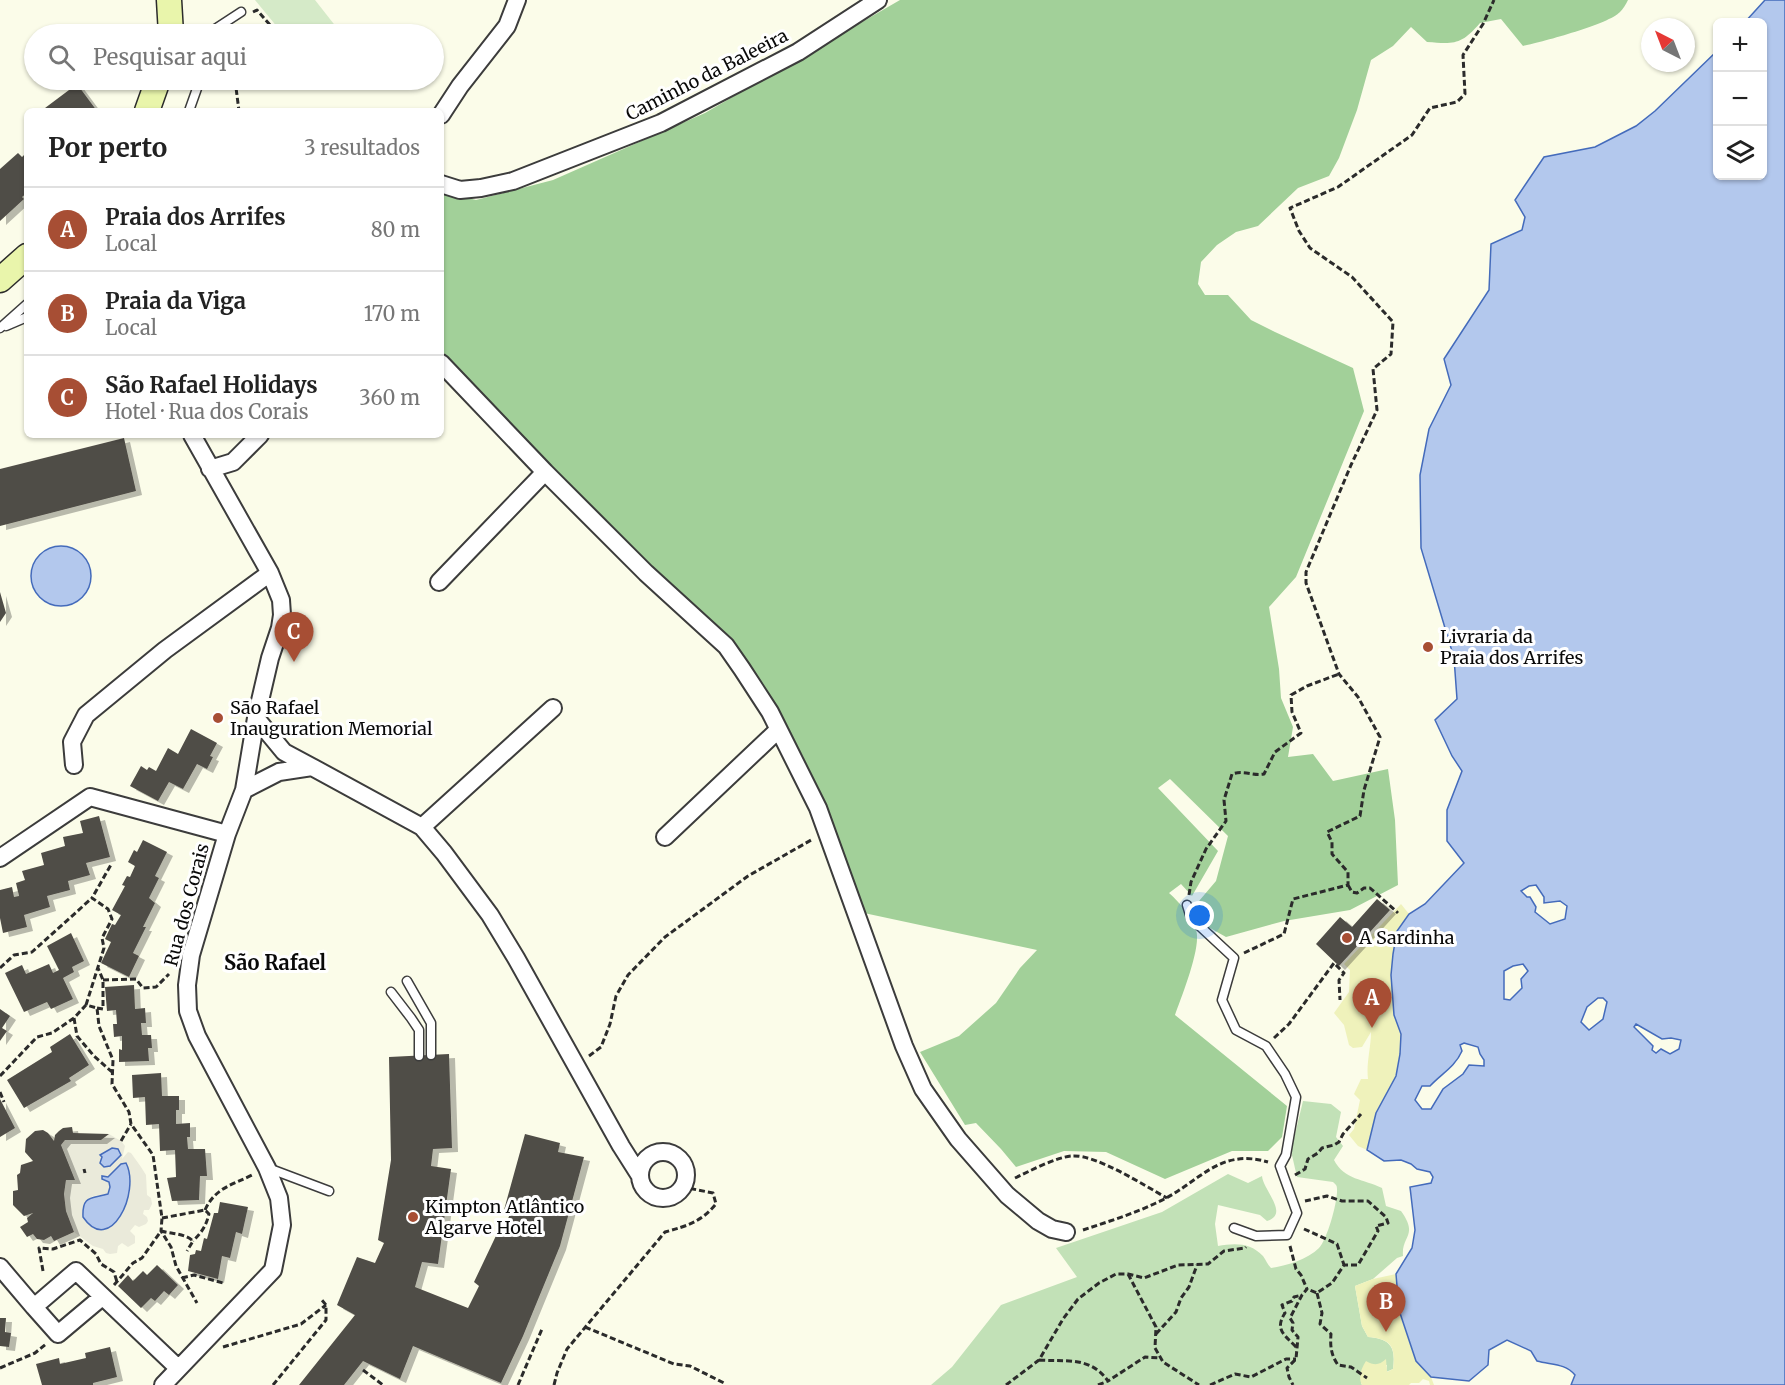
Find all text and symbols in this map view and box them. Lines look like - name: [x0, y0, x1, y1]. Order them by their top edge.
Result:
- north arrow: [1641, 18, 1695, 72]
- map controls: [1713, 18, 1767, 180]
- button: +: [1713, 18, 1767, 72]
- search box: [24, 24, 444, 90]
- street label: Caminho da Baleeira: [622, 24, 792, 125]
- icon: search: [45, 41, 78, 74]
- text: Pesquisar aqui: [93, 43, 247, 71]
- button: −: [1713, 72, 1767, 126]
- button: layers: [1713, 126, 1767, 180]
- text: Por perto: [48, 131, 167, 164]
- text: 3 resultados: [304, 135, 420, 160]
- text: Praia dos Arrifes: [105, 203, 286, 231]
- text: A: [60, 217, 75, 242]
- text: 80 m: [371, 217, 420, 242]
- text: Local: [105, 231, 157, 256]
- text: Praia da Viga: [105, 287, 246, 315]
- text: B: [61, 301, 74, 326]
- text: 170 m: [364, 301, 420, 326]
- text: Local: [105, 315, 157, 340]
- text: São Rafael Holidays: [105, 371, 318, 399]
- text: C: [61, 385, 74, 410]
- text: 360 m: [359, 385, 420, 410]
- text: Hotel · Rua dos Corais: [105, 399, 308, 424]
- pin: C: [274, 612, 314, 662]
- place label: Livraria da Praia dos Arrifes: [1440, 625, 1583, 669]
- marker: Livraria da Praia dos Arrifes: [1421, 640, 1435, 654]
- place label: São Rafael Inauguration Memorial: [230, 696, 433, 740]
- marker: São Rafael Inauguration Memorial: [211, 711, 225, 725]
- street label: Rua dos Corais: [159, 841, 214, 969]
- your location: [1185, 901, 1214, 930]
- place label: A Sardinha: [1358, 926, 1455, 949]
- marker: A Sardinha: [1340, 931, 1354, 945]
- district label: São Rafael: [224, 950, 327, 975]
- pin: A: [1352, 978, 1392, 1028]
- place label: Kimpton Atlântico Algarve Hotel: [424, 1195, 584, 1239]
- marker: Kimpton Atlântico Algarve Hotel: [406, 1210, 420, 1224]
- pin: B: [1366, 1282, 1406, 1332]

